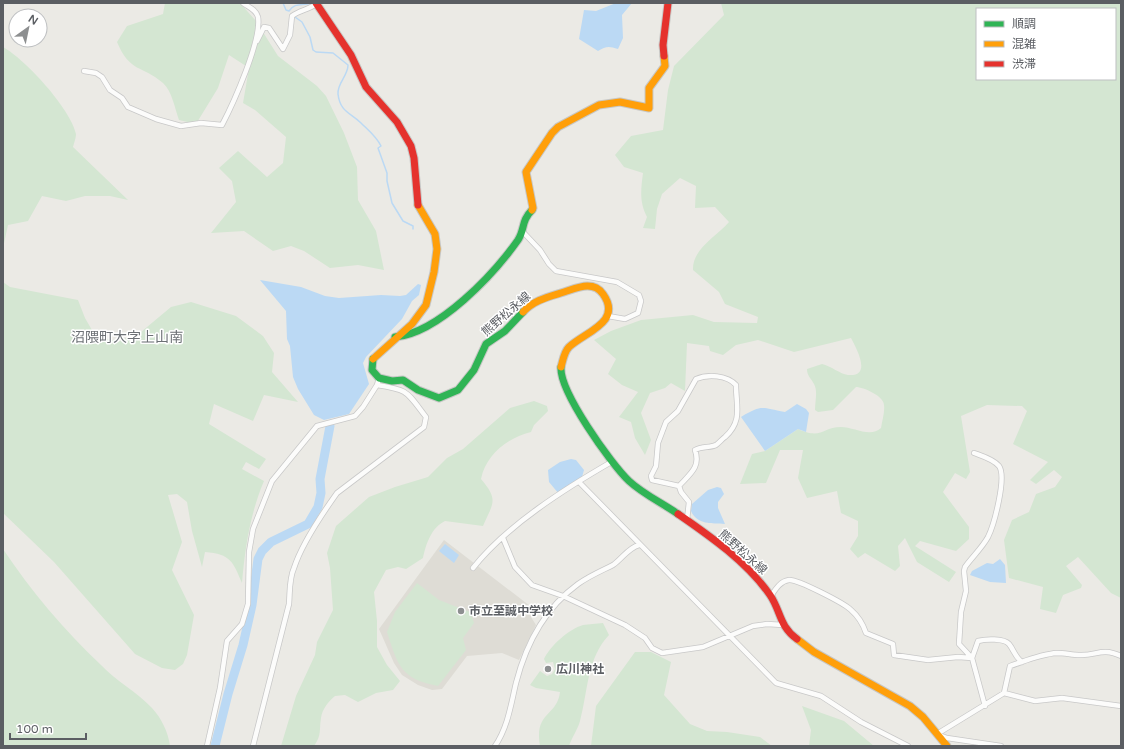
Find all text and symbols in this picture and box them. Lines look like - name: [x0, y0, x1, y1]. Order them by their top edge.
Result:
- north arrow: [8, 8, 48, 48]
- legend: [976, 8, 1116, 80]
- text: N: [26, 12, 40, 28]
- text: 順調: [1012, 17, 1036, 31]
- text: 混雑: [1012, 37, 1036, 51]
- text: 渋滞: [1012, 57, 1036, 71]
- street label: 熊野松永線: [479, 289, 533, 339]
- district label: 沼隈町大字上山南: [71, 329, 183, 346]
- street label: 熊野松永線: [716, 527, 770, 577]
- place label: 市立至誠中学校: [469, 604, 553, 618]
- marker: 市立至誠中学校: [456, 606, 466, 616]
- place label: 広川神社: [556, 662, 604, 676]
- marker: 広川神社: [543, 664, 553, 674]
- scale bar: [10, 715, 86, 741]
- text: 100 m: [16, 722, 53, 736]

